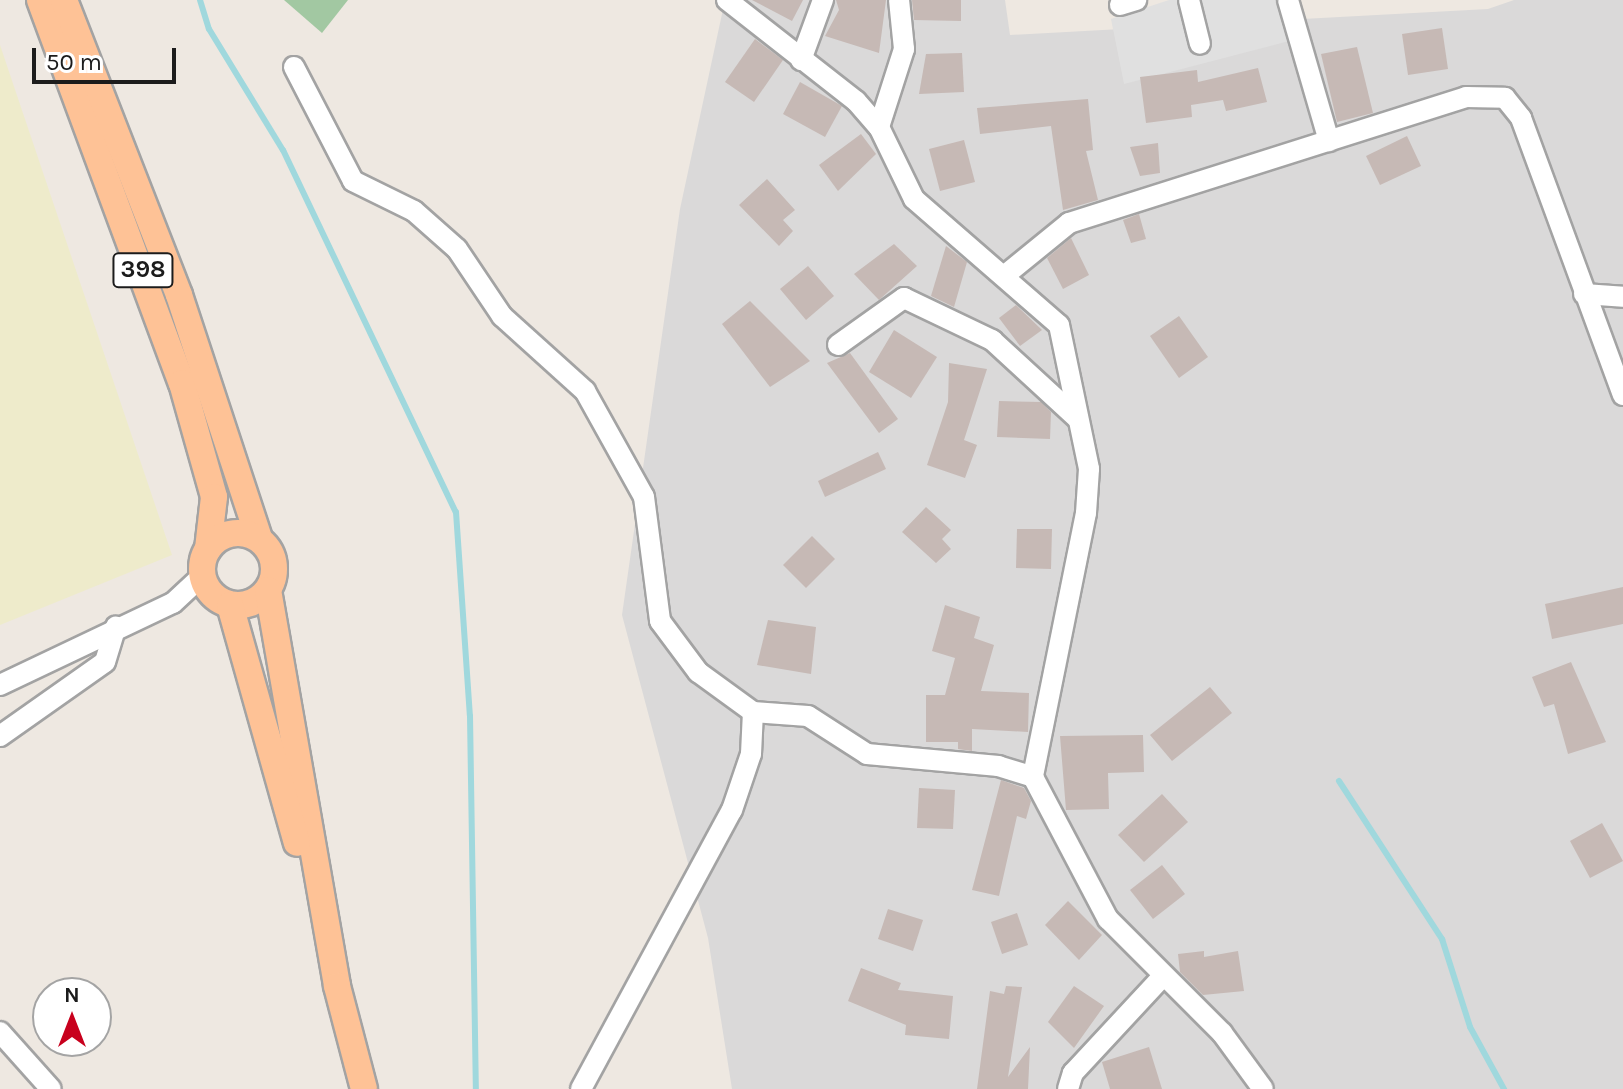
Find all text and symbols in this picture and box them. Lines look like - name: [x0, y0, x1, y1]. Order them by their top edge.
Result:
- scale bar: [36, 32, 180, 82]
- text: 50 m: [46, 48, 102, 76]
- road number: 398: [111, 250, 175, 290]
- north arrow: [32, 977, 112, 1057]
- text: N: [64, 982, 80, 1008]

